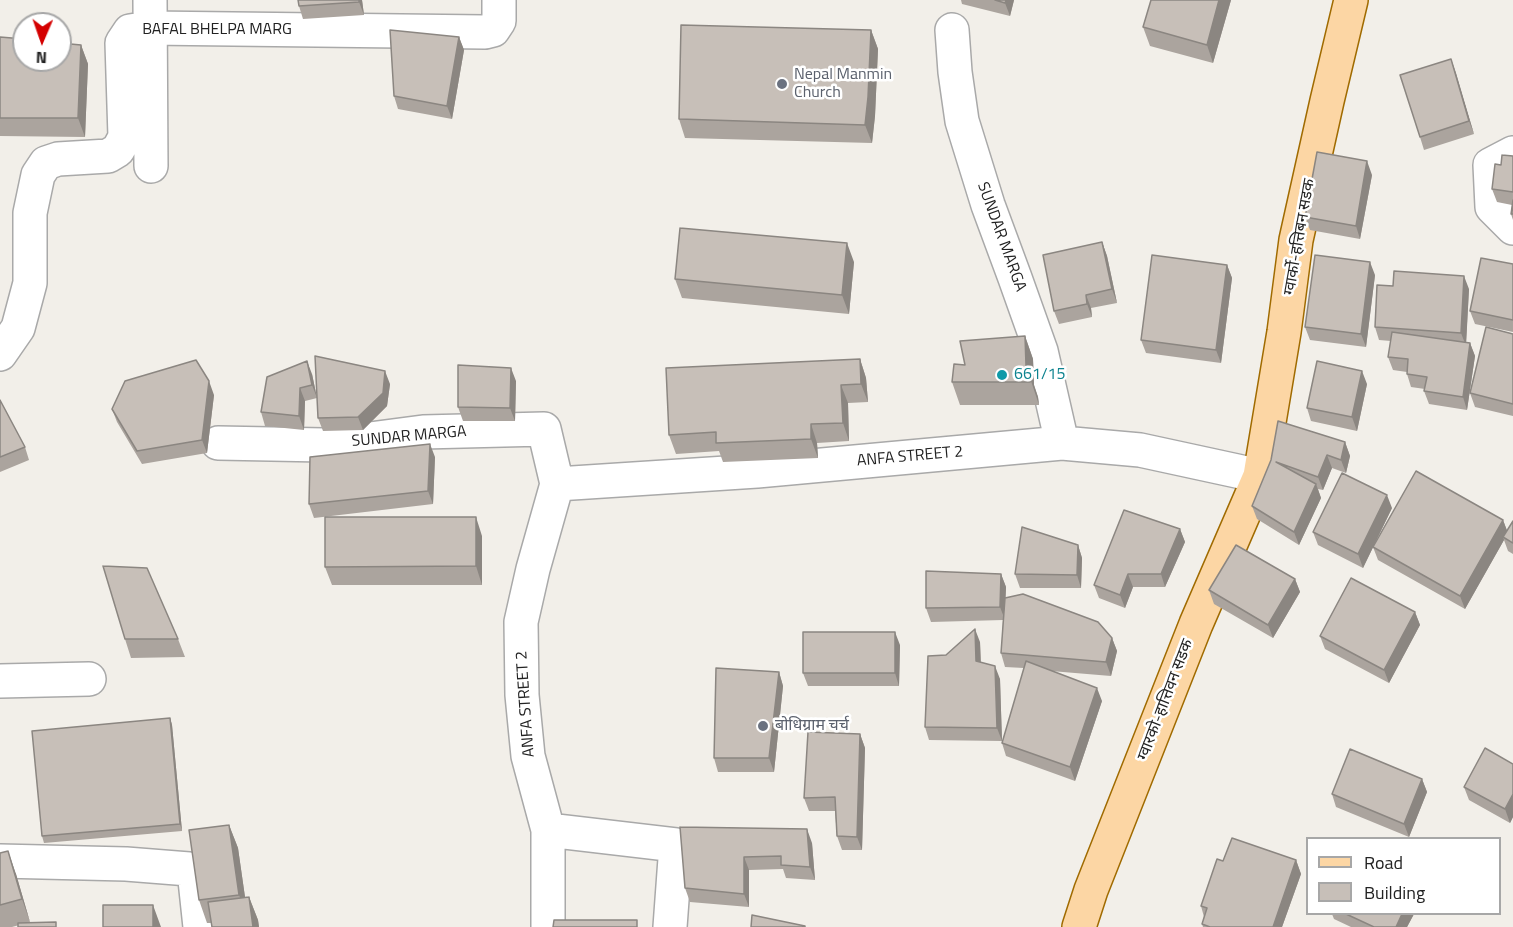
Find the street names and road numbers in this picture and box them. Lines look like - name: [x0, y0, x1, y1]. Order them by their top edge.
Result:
- street label: BAFAL BHELPA MARG: [142, 20, 292, 40]
- street label: ग्वार्को-हत्तिबन सडक: [1280, 177, 1320, 297]
- street label: SUNDAR MARGA: [972, 180, 1030, 294]
- street label: SUNDAR MARGA: [351, 422, 467, 452]
- street label: ANFA STREET 2: [856, 443, 964, 471]
- street label: ग्वारको-हात्तिवन सडक: [1134, 637, 1198, 763]
- street label: ANFA STREET 2: [513, 650, 539, 758]

